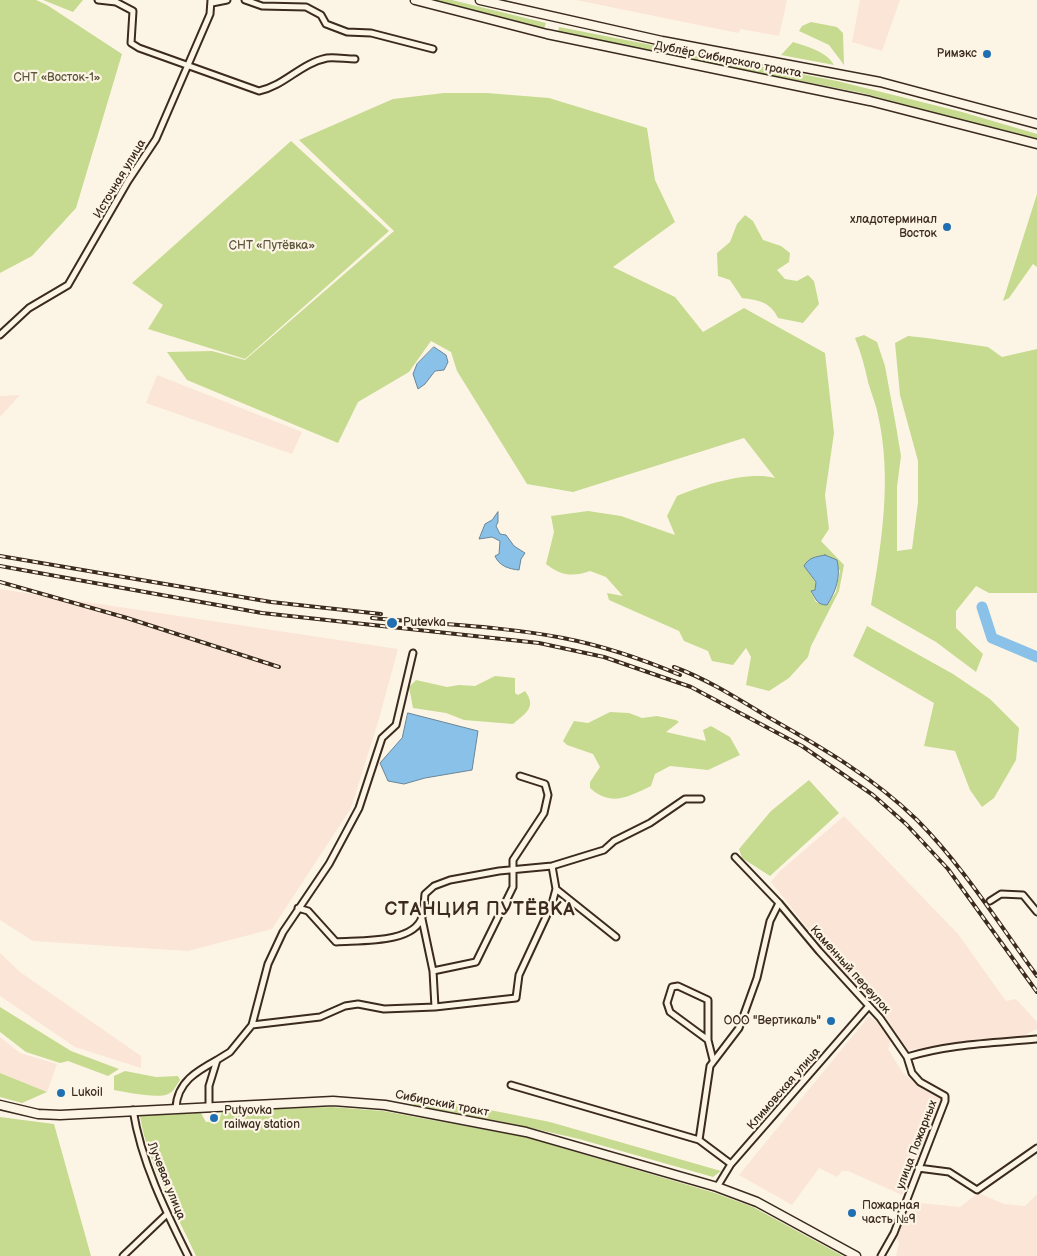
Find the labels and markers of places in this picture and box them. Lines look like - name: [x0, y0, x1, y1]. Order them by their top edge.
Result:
- place label: Римэкс: [937, 47, 977, 61]
- marker: Римэкс: [981, 48, 993, 60]
- place label: хладотерминал Восток: [850, 213, 937, 241]
- marker: хладотерминал Восток: [941, 221, 953, 233]
- marker: Putevka: [385, 616, 399, 630]
- place label: Putevka: [403, 616, 446, 630]
- place label: ООО "Вертикаль": [724, 1014, 821, 1028]
- marker: ООО "Вертикаль": [825, 1015, 837, 1027]
- place label: Lukoil: [71, 1086, 103, 1100]
- marker: Lukoil: [55, 1087, 67, 1099]
- place label: Putyovka railway station: [224, 1104, 300, 1132]
- marker: Putyovka railway station: [208, 1112, 220, 1124]
- place label: Пожарная часть №9: [862, 1199, 920, 1227]
- marker: Пожарная часть №9: [846, 1207, 858, 1219]

